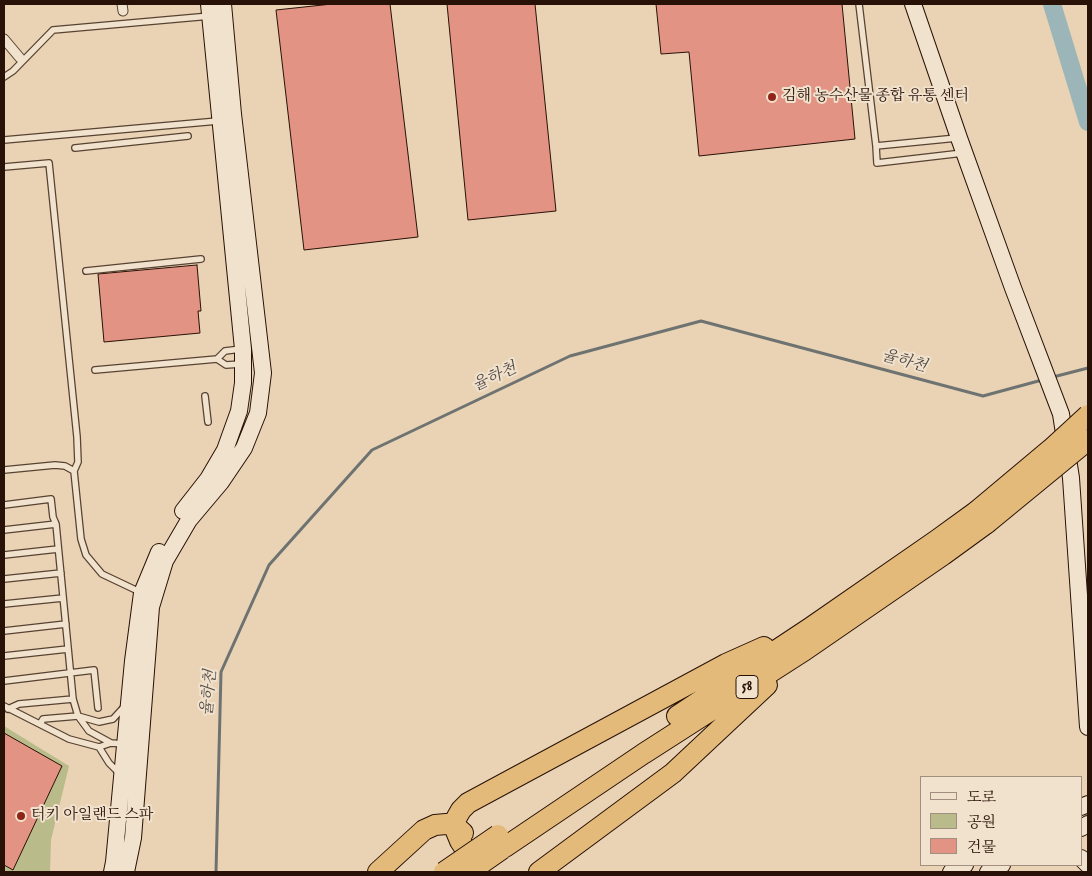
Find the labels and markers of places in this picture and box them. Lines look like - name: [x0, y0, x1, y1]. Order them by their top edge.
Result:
- place label: 김해 농수산물 종합 유통 센터: [782, 88, 969, 106]
- marker: 김해 농수산물 종합 유통 센터: [766, 91, 778, 103]
- place label: 터키 아일랜드 스파: [31, 807, 153, 825]
- marker: 터키 아일랜드 스파: [15, 810, 27, 822]

